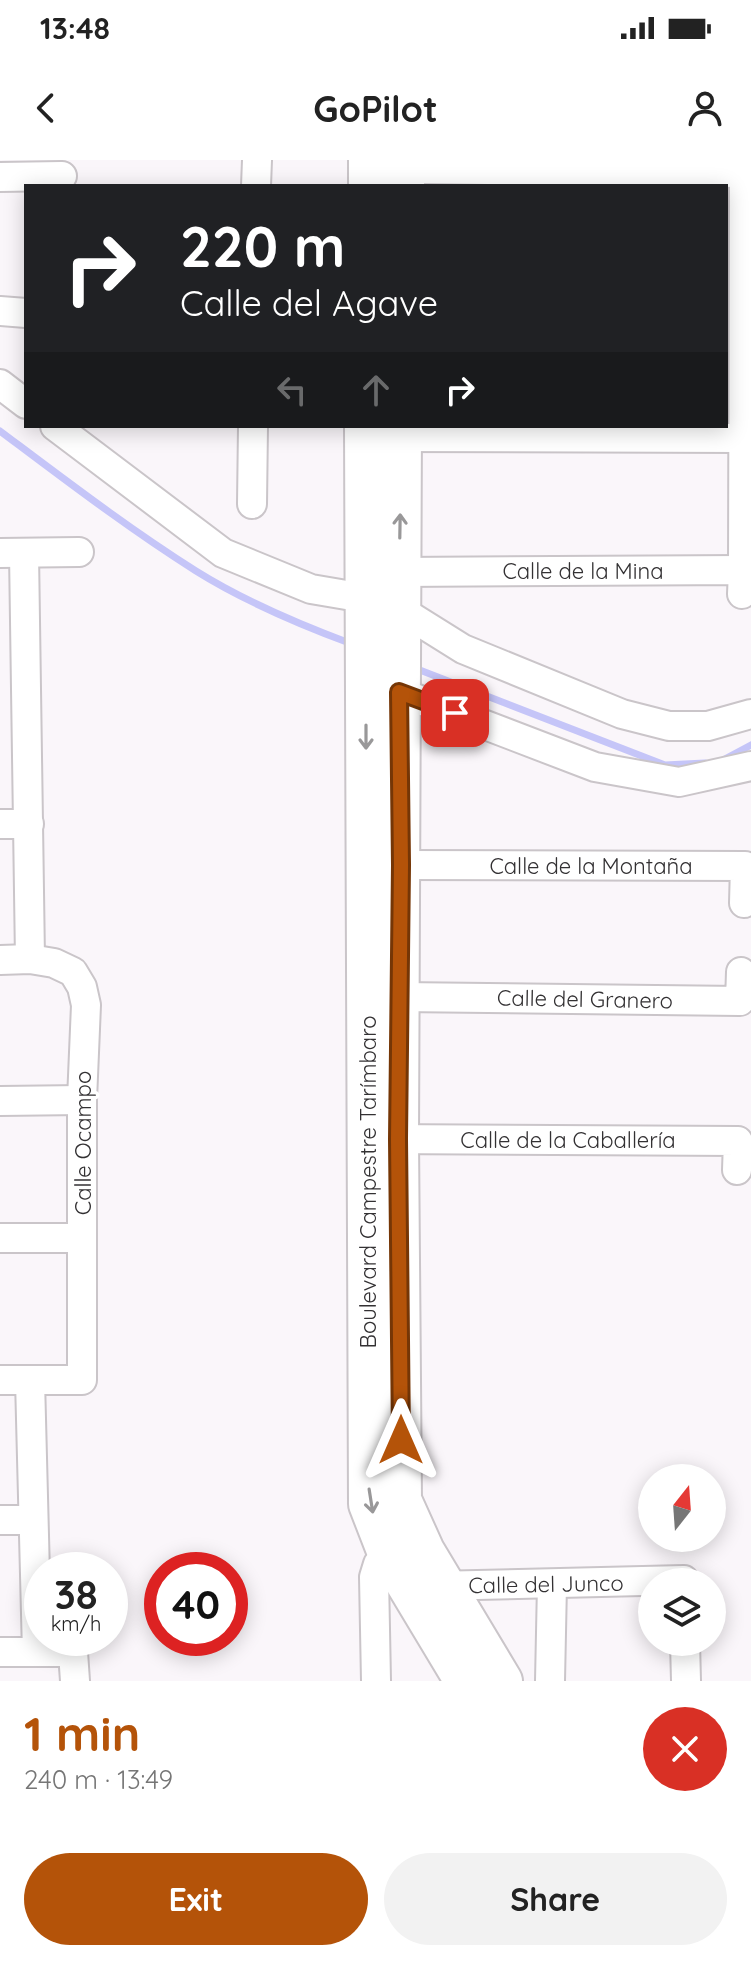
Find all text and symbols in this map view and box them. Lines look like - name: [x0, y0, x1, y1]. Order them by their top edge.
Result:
- text: 13:48: [40, 9, 110, 47]
- icon: back: [24, 86, 68, 130]
- text: GoPilot: [313, 86, 438, 131]
- icon: person: [683, 86, 727, 130]
- text: 220 m: [180, 211, 345, 281]
- icon: right: [48, 216, 152, 320]
- text: Calle del Agave: [180, 280, 438, 325]
- icon: left: [270, 368, 314, 412]
- icon: ahead: [354, 368, 398, 412]
- icon: right: [438, 368, 482, 412]
- one-way arrow: [392, 513, 408, 540]
- street label: Calle de la Mina: [502, 557, 664, 585]
- pin: [421, 679, 489, 747]
- icon: arrive: [433, 691, 477, 735]
- one-way arrow: [358, 723, 373, 750]
- street label: Calle de la Montaña: [489, 852, 693, 880]
- street label: Calle del Granero: [497, 983, 673, 1015]
- street label: Boulevard Campestre Tarímbaro: [354, 1016, 382, 1348]
- street label: Calle Ocampo: [69, 1071, 97, 1215]
- street label: Calle de la Caballería: [460, 1126, 676, 1154]
- position arrow: [359, 1398, 443, 1482]
- north arrow: [638, 1464, 726, 1552]
- map controls: [638, 1464, 726, 1656]
- one-way arrow: [364, 1487, 379, 1513]
- speed limit sign: 40: [144, 1552, 248, 1656]
- button: layers: [638, 1568, 726, 1656]
- text: 38: [54, 1569, 98, 1619]
- street label: Calle del Junco: [468, 1569, 624, 1599]
- text: km/h: [51, 1611, 101, 1636]
- text: 1 min: [24, 1703, 140, 1763]
- button: close: [643, 1707, 727, 1791]
- text: 240 m · 13:49: [24, 1763, 173, 1796]
- button: Exit: [24, 1853, 368, 1945]
- button: Share: [384, 1853, 727, 1945]

